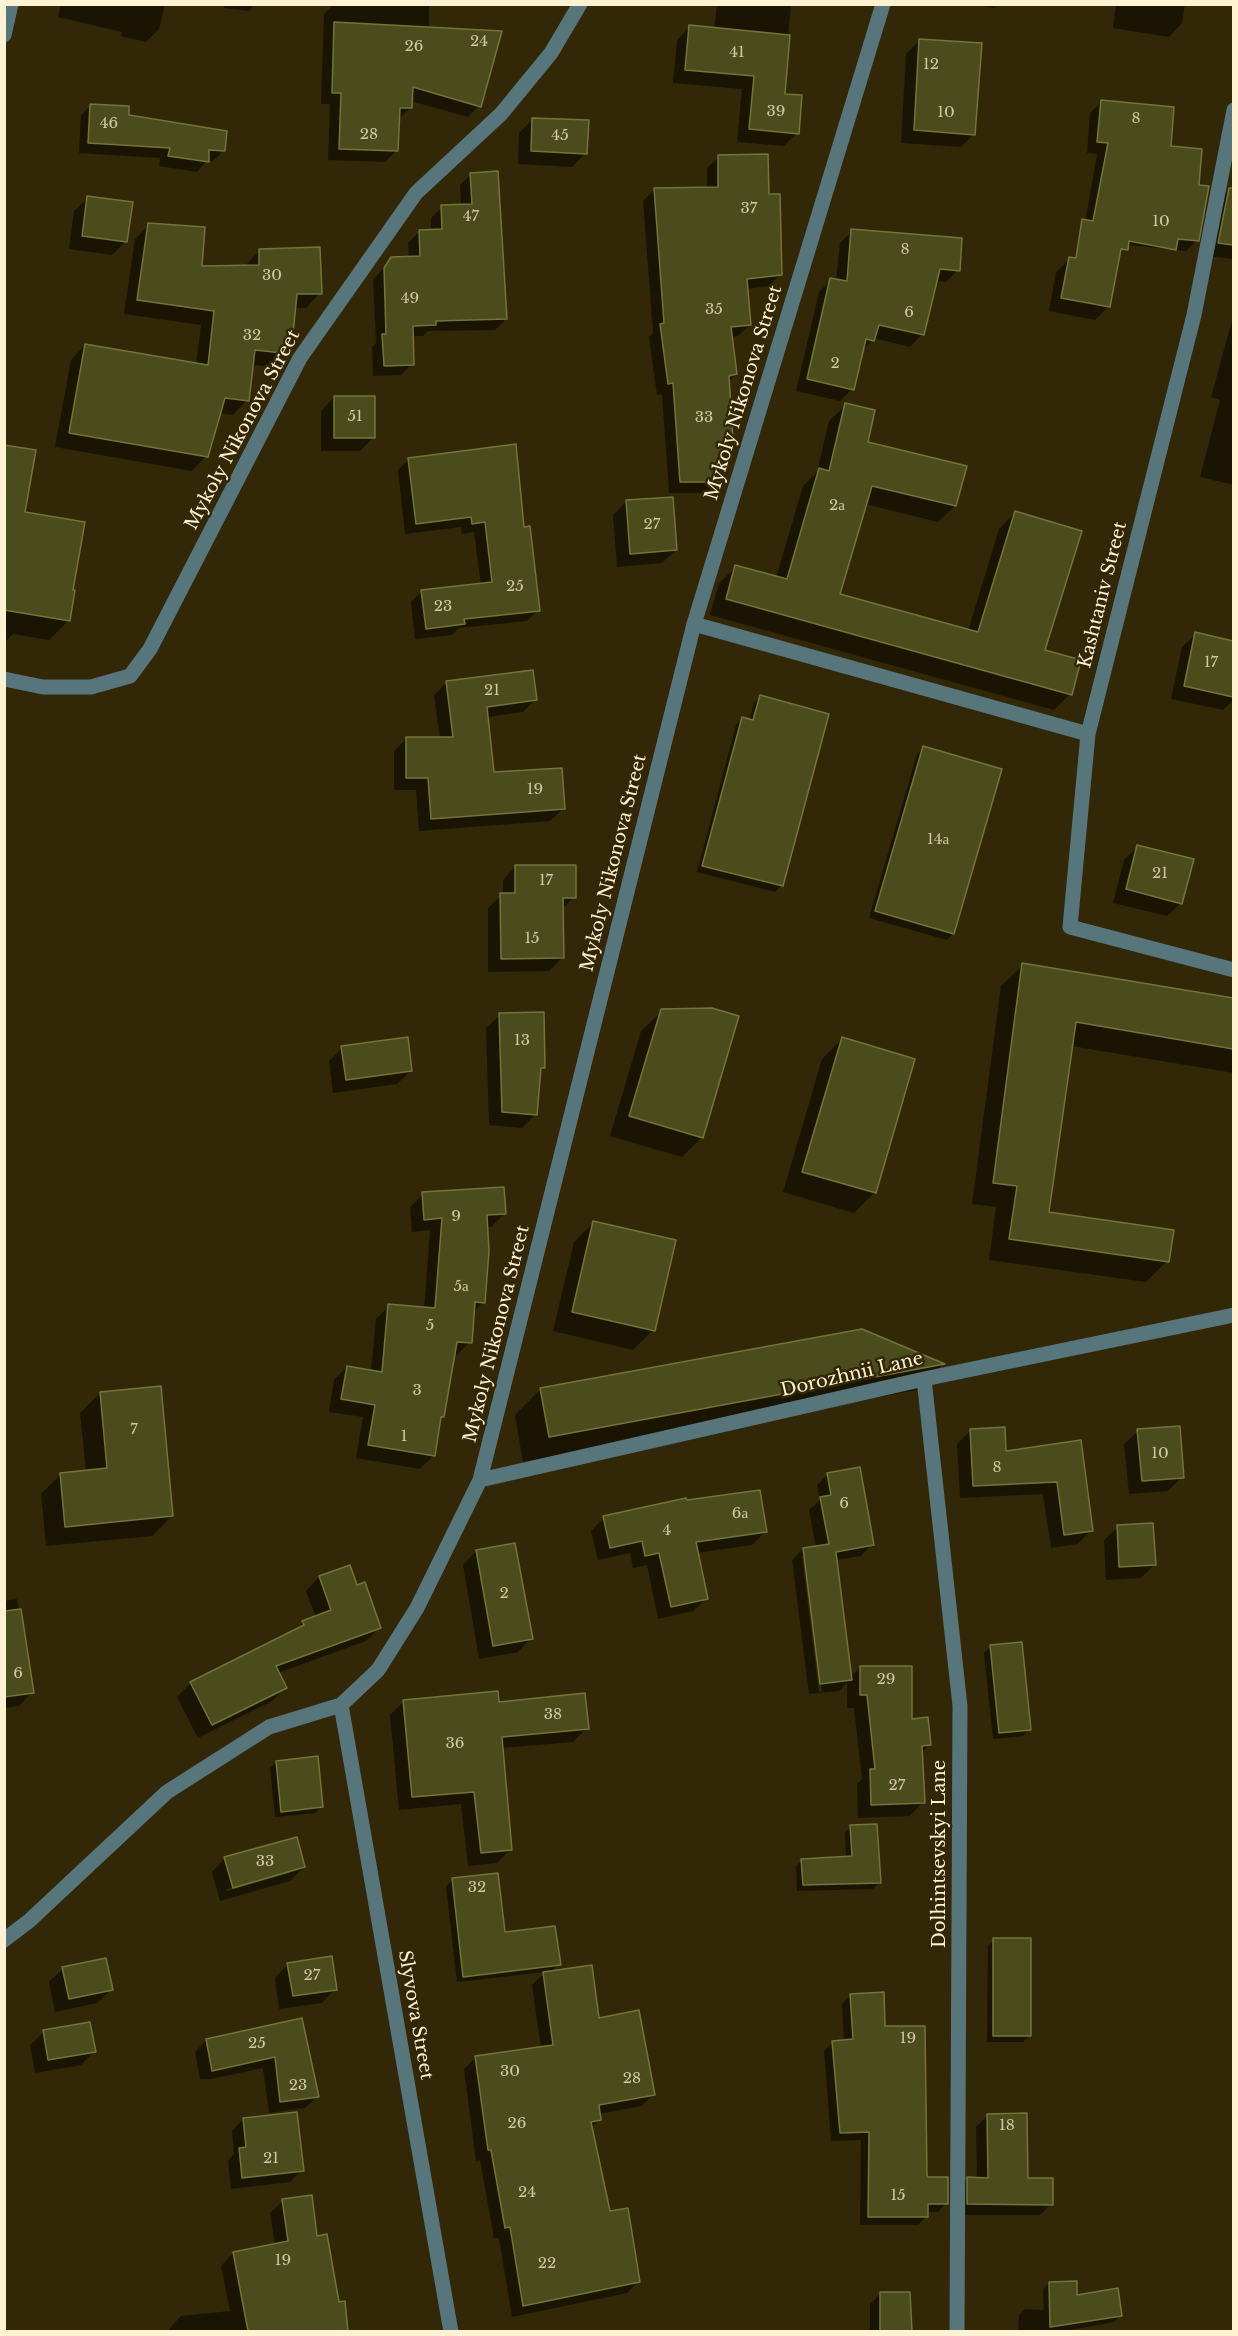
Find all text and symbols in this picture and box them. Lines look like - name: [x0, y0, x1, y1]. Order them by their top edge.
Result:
- house number: 24: [470, 33, 488, 51]
- house number: 26: [405, 38, 423, 56]
- house number: 41: [729, 44, 745, 62]
- house number: 12: [923, 56, 939, 74]
- house number: 39: [767, 103, 785, 121]
- house number: 10: [937, 104, 955, 122]
- house number: 8: [1131, 110, 1141, 128]
- house number: 46: [100, 115, 118, 133]
- house number: 28: [360, 126, 378, 144]
- house number: 45: [551, 127, 569, 145]
- house number: 37: [741, 200, 757, 218]
- house number: 47: [463, 208, 479, 226]
- house number: 10: [1152, 213, 1170, 231]
- house number: 8: [900, 241, 910, 259]
- house number: 30: [262, 267, 282, 285]
- street label: Mykoly Nikonova Street: [701, 283, 787, 503]
- house number: 49: [401, 290, 419, 308]
- house number: 35: [705, 301, 723, 319]
- house number: 6: [904, 304, 914, 322]
- street label: Mykoly Nikonova Street: [181, 326, 305, 534]
- house number: 32: [243, 327, 261, 345]
- house number: 2: [830, 355, 840, 373]
- house number: 51: [347, 408, 363, 426]
- house number: 33: [695, 409, 713, 427]
- house number: 2а: [829, 497, 845, 515]
- house number: 27: [644, 516, 660, 534]
- street label: Kashtaniv Street: [1074, 520, 1132, 670]
- house number: 25: [506, 578, 524, 596]
- house number: 23: [434, 598, 452, 616]
- house number: 17: [1204, 654, 1218, 672]
- house number: 21: [484, 682, 500, 700]
- street label: Mykoly Nikonova Street: [577, 752, 651, 974]
- house number: 19: [527, 781, 543, 799]
- house number: 14а: [927, 831, 949, 849]
- house number: 21: [1152, 865, 1168, 883]
- house number: 17: [539, 872, 553, 890]
- house number: 15: [524, 930, 540, 948]
- house number: 13: [514, 1032, 530, 1050]
- house number: 9: [451, 1208, 461, 1226]
- street label: Mykoly Nikonova Street: [460, 1223, 534, 1445]
- house number: 5а: [453, 1278, 469, 1296]
- house number: 5: [426, 1317, 434, 1335]
- street label: Dorozhnii Lane: [779, 1348, 925, 1402]
- house number: 3: [412, 1382, 422, 1400]
- house number: 7: [130, 1421, 138, 1439]
- house number: 1: [401, 1428, 407, 1446]
- house number: 10: [1151, 1445, 1169, 1463]
- house number: 8: [992, 1459, 1002, 1477]
- house number: 6: [839, 1495, 849, 1513]
- house number: 6а: [732, 1505, 748, 1523]
- house number: 4: [663, 1522, 671, 1540]
- house number: 2: [499, 1585, 509, 1603]
- house number: 6: [13, 1665, 23, 1683]
- house number: 29: [877, 1671, 895, 1689]
- house number: 38: [544, 1706, 562, 1724]
- house number: 36: [446, 1735, 464, 1753]
- street label: Dolhintsevskyi Lane: [929, 1760, 951, 1948]
- house number: 27: [889, 1777, 905, 1795]
- house number: 33: [256, 1853, 274, 1871]
- house number: 32: [468, 1879, 486, 1897]
- street label: Slyvova Street: [393, 1949, 437, 2081]
- house number: 27: [304, 1967, 320, 1985]
- house number: 19: [900, 2030, 916, 2048]
- house number: 25: [248, 2035, 266, 2053]
- house number: 30: [500, 2063, 520, 2081]
- house number: 28: [623, 2070, 641, 2088]
- house number: 23: [289, 2077, 307, 2095]
- house number: 26: [508, 2115, 526, 2133]
- house number: 18: [999, 2117, 1015, 2135]
- house number: 21: [263, 2150, 279, 2168]
- house number: 24: [518, 2184, 536, 2202]
- house number: 15: [890, 2187, 906, 2205]
- house number: 19: [275, 2252, 291, 2270]
- house number: 22: [538, 2255, 556, 2273]

